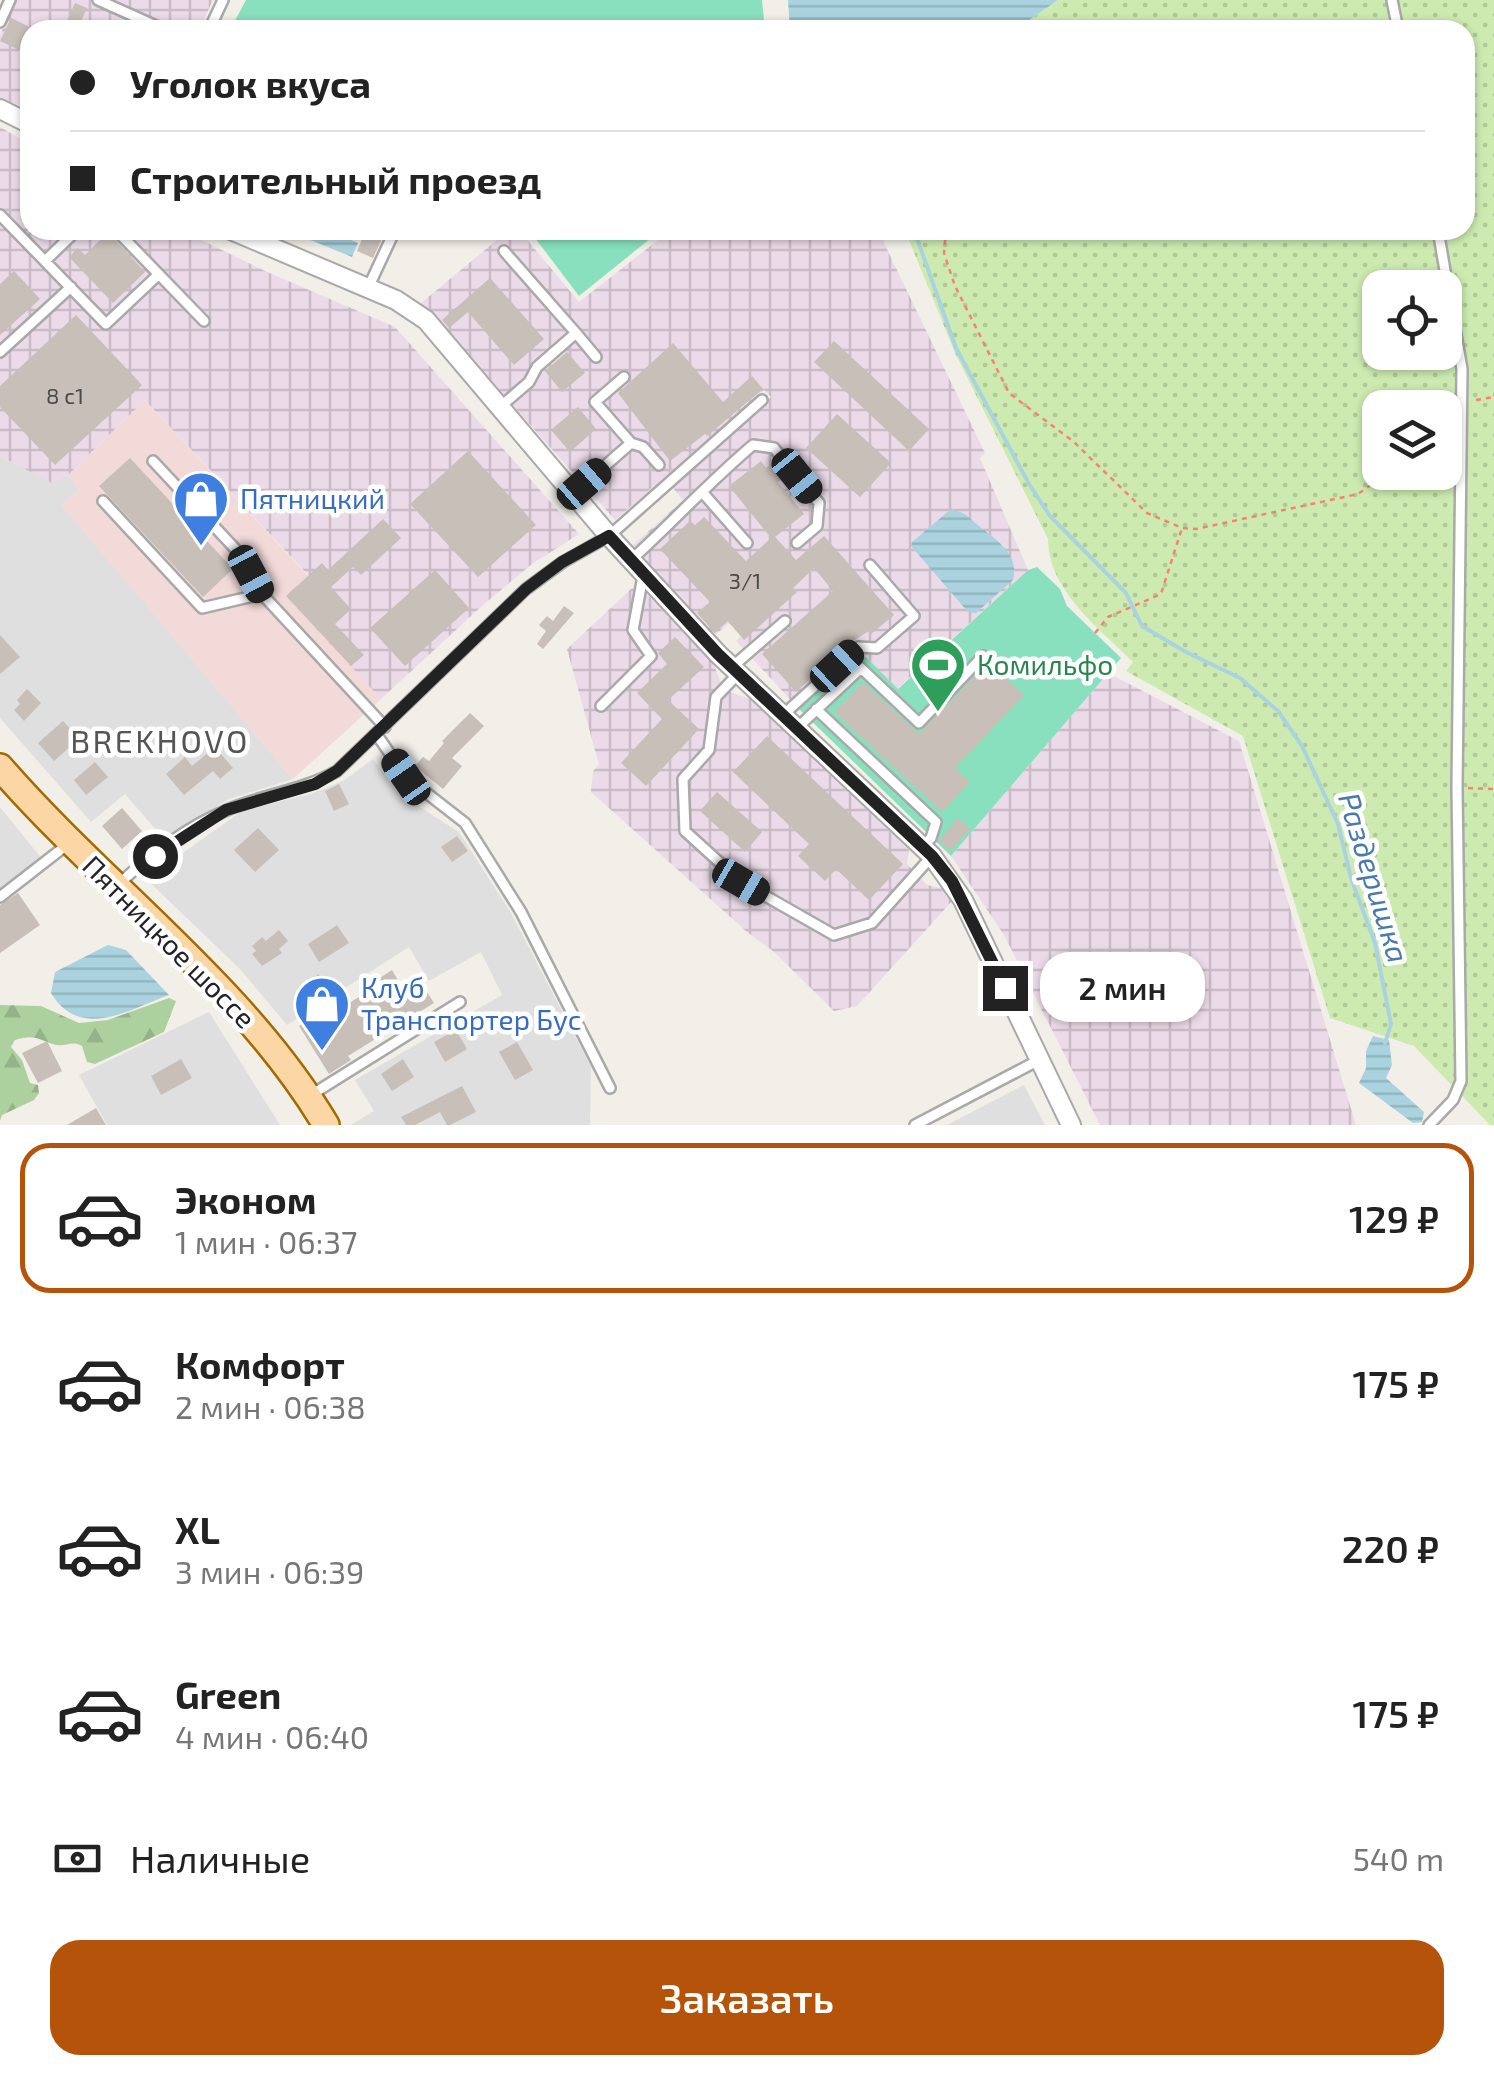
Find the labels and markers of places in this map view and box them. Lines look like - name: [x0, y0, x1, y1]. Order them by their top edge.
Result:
- shop icon: Пятницкий: [171, 469, 231, 548]
- place label: Пятницкий: [240, 481, 385, 515]
- sports icon: Комильфо: [908, 635, 968, 714]
- place label: Комильфо: [977, 647, 1113, 681]
- place label: Клуб Транспортер Бус: [361, 970, 581, 1036]
- shop icon: Клуб Транспортер Бус: [292, 974, 352, 1053]

